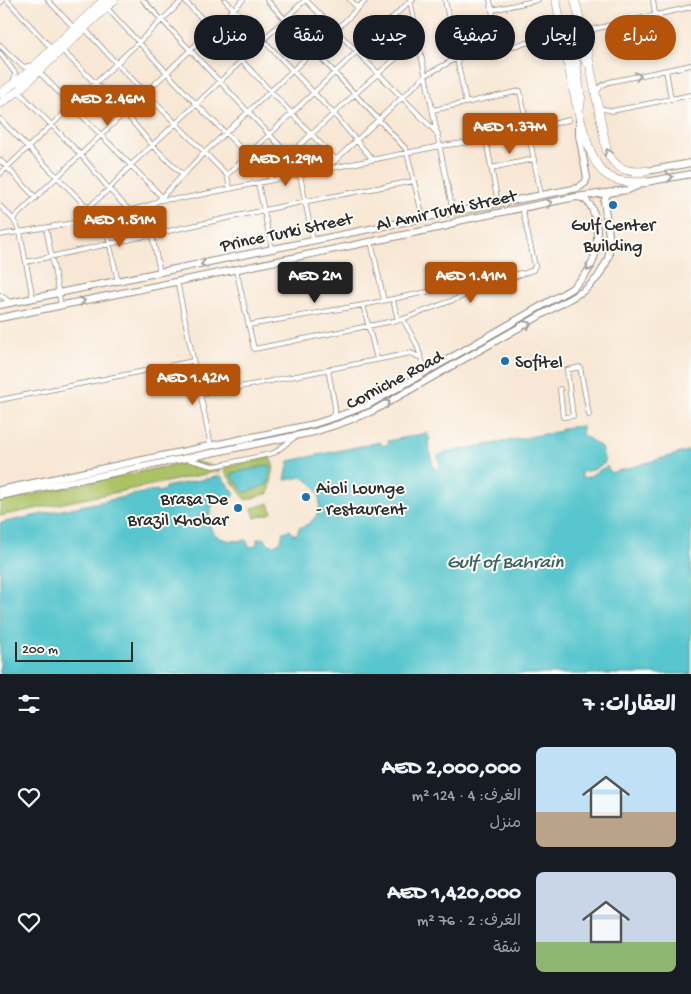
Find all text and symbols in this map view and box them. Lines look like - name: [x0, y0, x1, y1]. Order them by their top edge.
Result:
- chip: منزل: [194, 15, 265, 60]
- chip: شقة: [275, 15, 343, 60]
- chip: جديد: [353, 15, 425, 60]
- chip: تصفية: [435, 15, 515, 60]
- chip: إيجار: [525, 15, 595, 60]
- chip: شراء: [605, 15, 676, 60]
- one-way arrow: [633, 71, 642, 82]
- pin: AED 2.46M: [51, 84, 165, 127]
- text: AED 2.46M: [71, 91, 145, 110]
- pin: AED 1.37M: [453, 112, 567, 155]
- text: AED 1.37M: [474, 119, 546, 138]
- pin: AED 1.29M: [229, 144, 343, 187]
- one-way arrow: [604, 149, 614, 157]
- text: AED 1.29M: [250, 151, 322, 170]
- one-way arrow: [666, 173, 675, 183]
- street label: Al Amir Turki Street: [375, 186, 520, 237]
- one-way arrow: [544, 198, 553, 208]
- marker: Gulf Center Building: [607, 199, 619, 211]
- pin: AED 1.51M: [63, 206, 177, 248]
- street label: Prince Turki Street: [218, 209, 356, 258]
- text: AED 1.51M: [84, 212, 156, 231]
- place label: Gulf Center Building: [571, 216, 657, 258]
- one-way arrow: [200, 258, 209, 268]
- pin: AED 2M: [274, 262, 356, 304]
- pin: AED 1.41M: [414, 262, 528, 304]
- one-way arrow: [586, 263, 596, 272]
- text: AED 2M: [289, 268, 341, 287]
- text: AED 1.41M: [436, 268, 506, 287]
- one-way arrow: [78, 296, 86, 307]
- one-way arrow: [523, 320, 532, 330]
- street label: Corniche Road: [343, 346, 448, 415]
- place label: Sofitel: [515, 353, 563, 374]
- marker: Sofitel: [499, 355, 511, 367]
- pin: AED 1.42M: [136, 364, 250, 406]
- text: AED 1.42M: [157, 370, 229, 389]
- one-way arrow: [381, 399, 390, 409]
- place label: Aioli Lounge - restaurent: [316, 479, 407, 521]
- place label: Brasa De Brazil Khobar: [127, 490, 230, 532]
- marker: Aioli Lounge - restaurent: [300, 491, 312, 503]
- marker: Brasa De Brazil Khobar: [232, 502, 244, 514]
- water label: Gulf of Bahrain: [447, 552, 564, 575]
- scale bar: [15, 639, 132, 662]
- text: 200 m: [22, 642, 58, 659]
- icon: filters: [15, 690, 43, 718]
- text: العقارات: 7: [583, 694, 676, 719]
- text: AED 2,000,000: [382, 757, 521, 782]
- icon: home: [576, 767, 636, 827]
- icon: heart: [15, 783, 43, 811]
- text: الغرف: 4 · 124 m²: [412, 788, 521, 807]
- text: منزل: [489, 815, 521, 834]
- text: AED 1,420,000: [387, 882, 521, 907]
- icon: home: [576, 892, 636, 952]
- icon: heart: [15, 908, 43, 936]
- text: الغرف: 2 · 76 m²: [417, 913, 521, 932]
- text: شقة: [493, 940, 521, 959]

